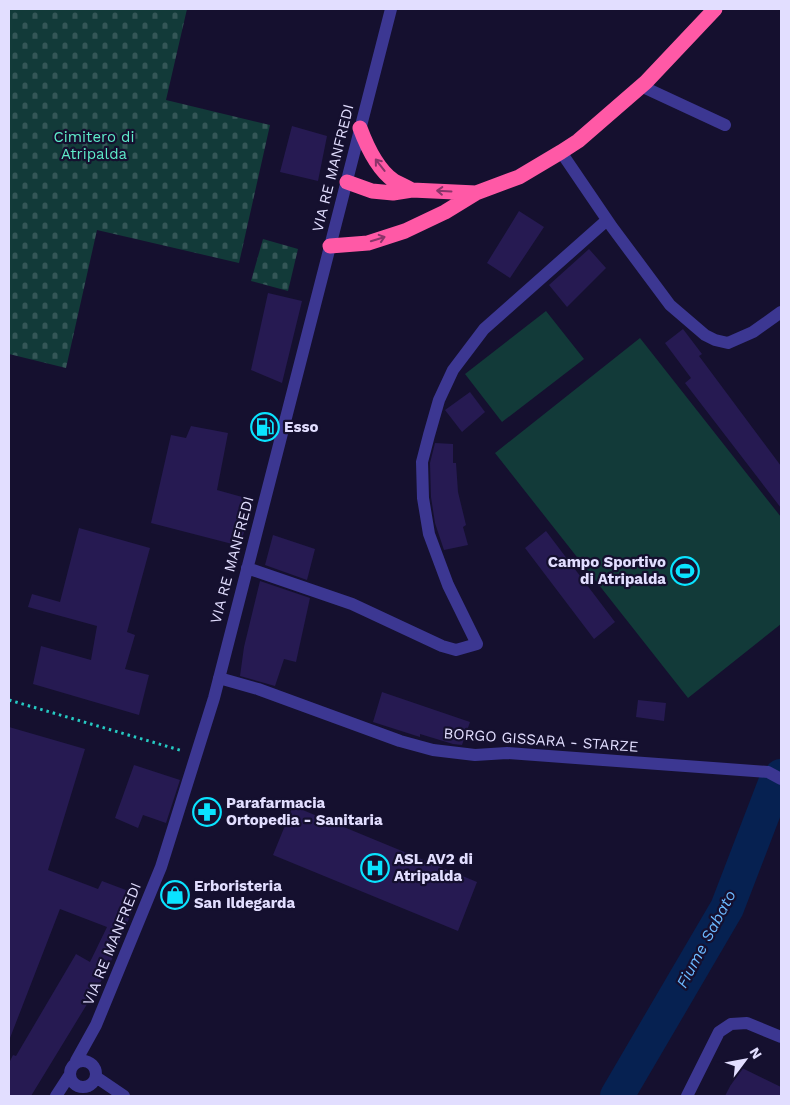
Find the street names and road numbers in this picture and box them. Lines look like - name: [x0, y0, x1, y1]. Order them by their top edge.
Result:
- street label: VIA RE MANFREDI: [308, 102, 358, 234]
- street label: VIA RE MANFREDI: [206, 494, 258, 626]
- street label: BORGO GISSARA - STARZE: [443, 724, 639, 756]
- street label: VIA RE MANFREDI: [79, 880, 145, 1008]

